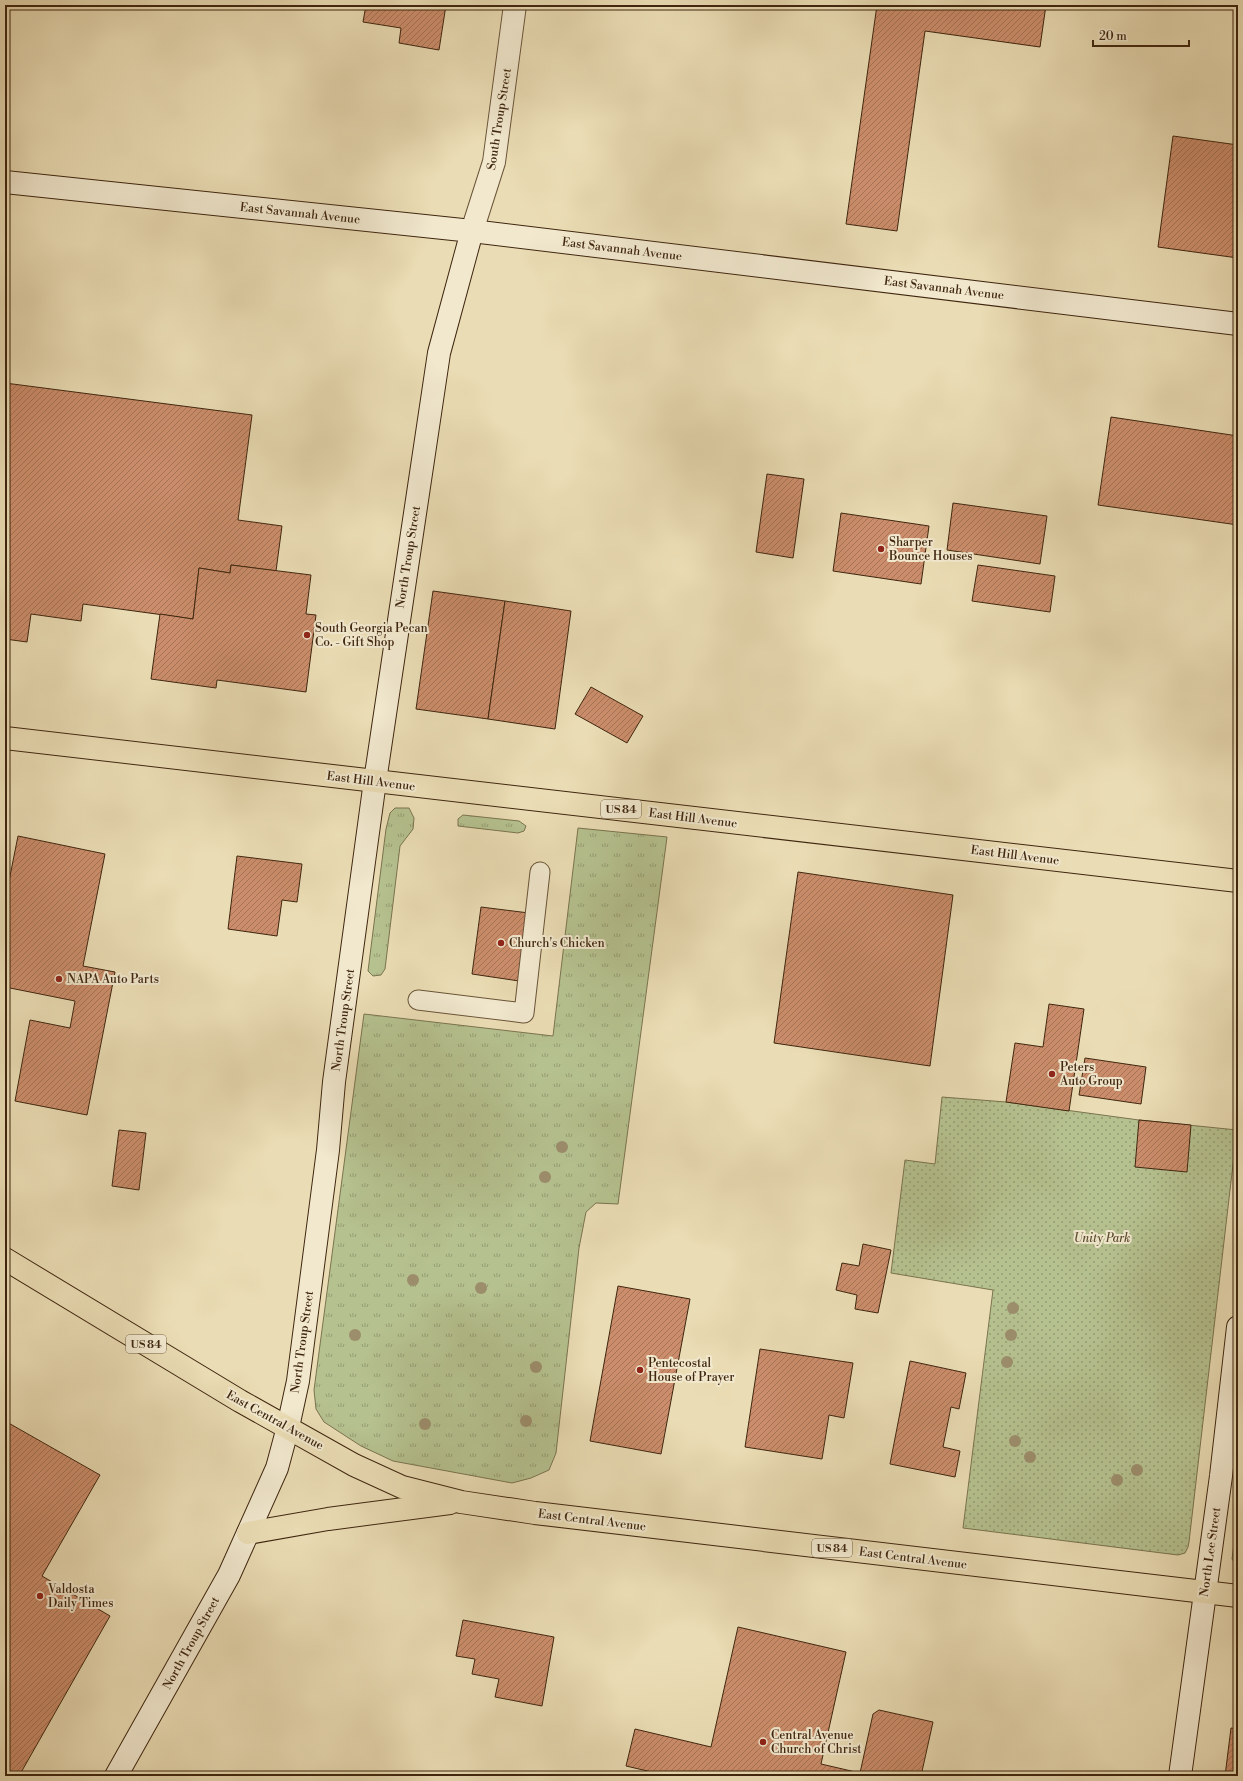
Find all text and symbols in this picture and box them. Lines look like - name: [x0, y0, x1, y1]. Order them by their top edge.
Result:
- scale bar: [1093, 22, 1189, 48]
- text: 20 m: [1099, 29, 1127, 44]
- street label: South Troup Street: [484, 66, 515, 171]
- street label: East Savannah Avenue: [239, 200, 361, 227]
- street label: East Savannah Avenue: [561, 235, 683, 264]
- street label: East Savannah Avenue: [883, 274, 1005, 303]
- street label: North Troup Street: [393, 504, 424, 609]
- place label: Sharper Bounce Houses: [888, 535, 973, 564]
- marker: Sharper Bounce Houses: [876, 544, 886, 554]
- place label: South Georgia Pecan Co. - Gift Shop: [315, 621, 428, 650]
- marker: South Georgia Pecan Co. - Gift Shop: [302, 630, 312, 640]
- street label: East Hill Avenue: [326, 769, 416, 794]
- road number: US 84: [601, 800, 641, 818]
- street label: East Hill Avenue: [648, 806, 738, 831]
- street label: East Hill Avenue: [970, 843, 1060, 868]
- place label: Church's Chicken: [509, 936, 605, 951]
- marker: Church's Chicken: [496, 938, 506, 948]
- street label: North Troup Street: [329, 967, 358, 1072]
- place label: NAPA Auto Parts: [67, 972, 159, 987]
- marker: NAPA Auto Parts: [54, 974, 64, 984]
- place label: Peters Auto Group: [1059, 1060, 1123, 1089]
- marker: Peters Auto Group: [1047, 1069, 1057, 1079]
- park label: Unity Park: [1074, 1231, 1130, 1246]
- street label: North Troup Street: [288, 1289, 317, 1394]
- road number: US 84: [126, 1335, 166, 1353]
- place label: Pentecostal House of Prayer: [648, 1356, 735, 1385]
- marker: Pentecostal House of Prayer: [635, 1365, 645, 1375]
- street label: East Central Avenue: [223, 1387, 326, 1453]
- street label: East Central Avenue: [537, 1506, 647, 1535]
- street label: North Lee Street: [1197, 1506, 1224, 1598]
- road number: US 84: [812, 1539, 852, 1557]
- street label: East Central Avenue: [858, 1544, 968, 1573]
- place label: Valdosta Daily Times: [47, 1582, 113, 1611]
- marker: Valdosta Daily Times: [35, 1591, 45, 1601]
- street label: North Troup Street: [160, 1594, 223, 1692]
- place label: Central Avenue Church of Christ: [771, 1728, 862, 1757]
- marker: Central Avenue Church of Christ: [758, 1737, 768, 1747]

